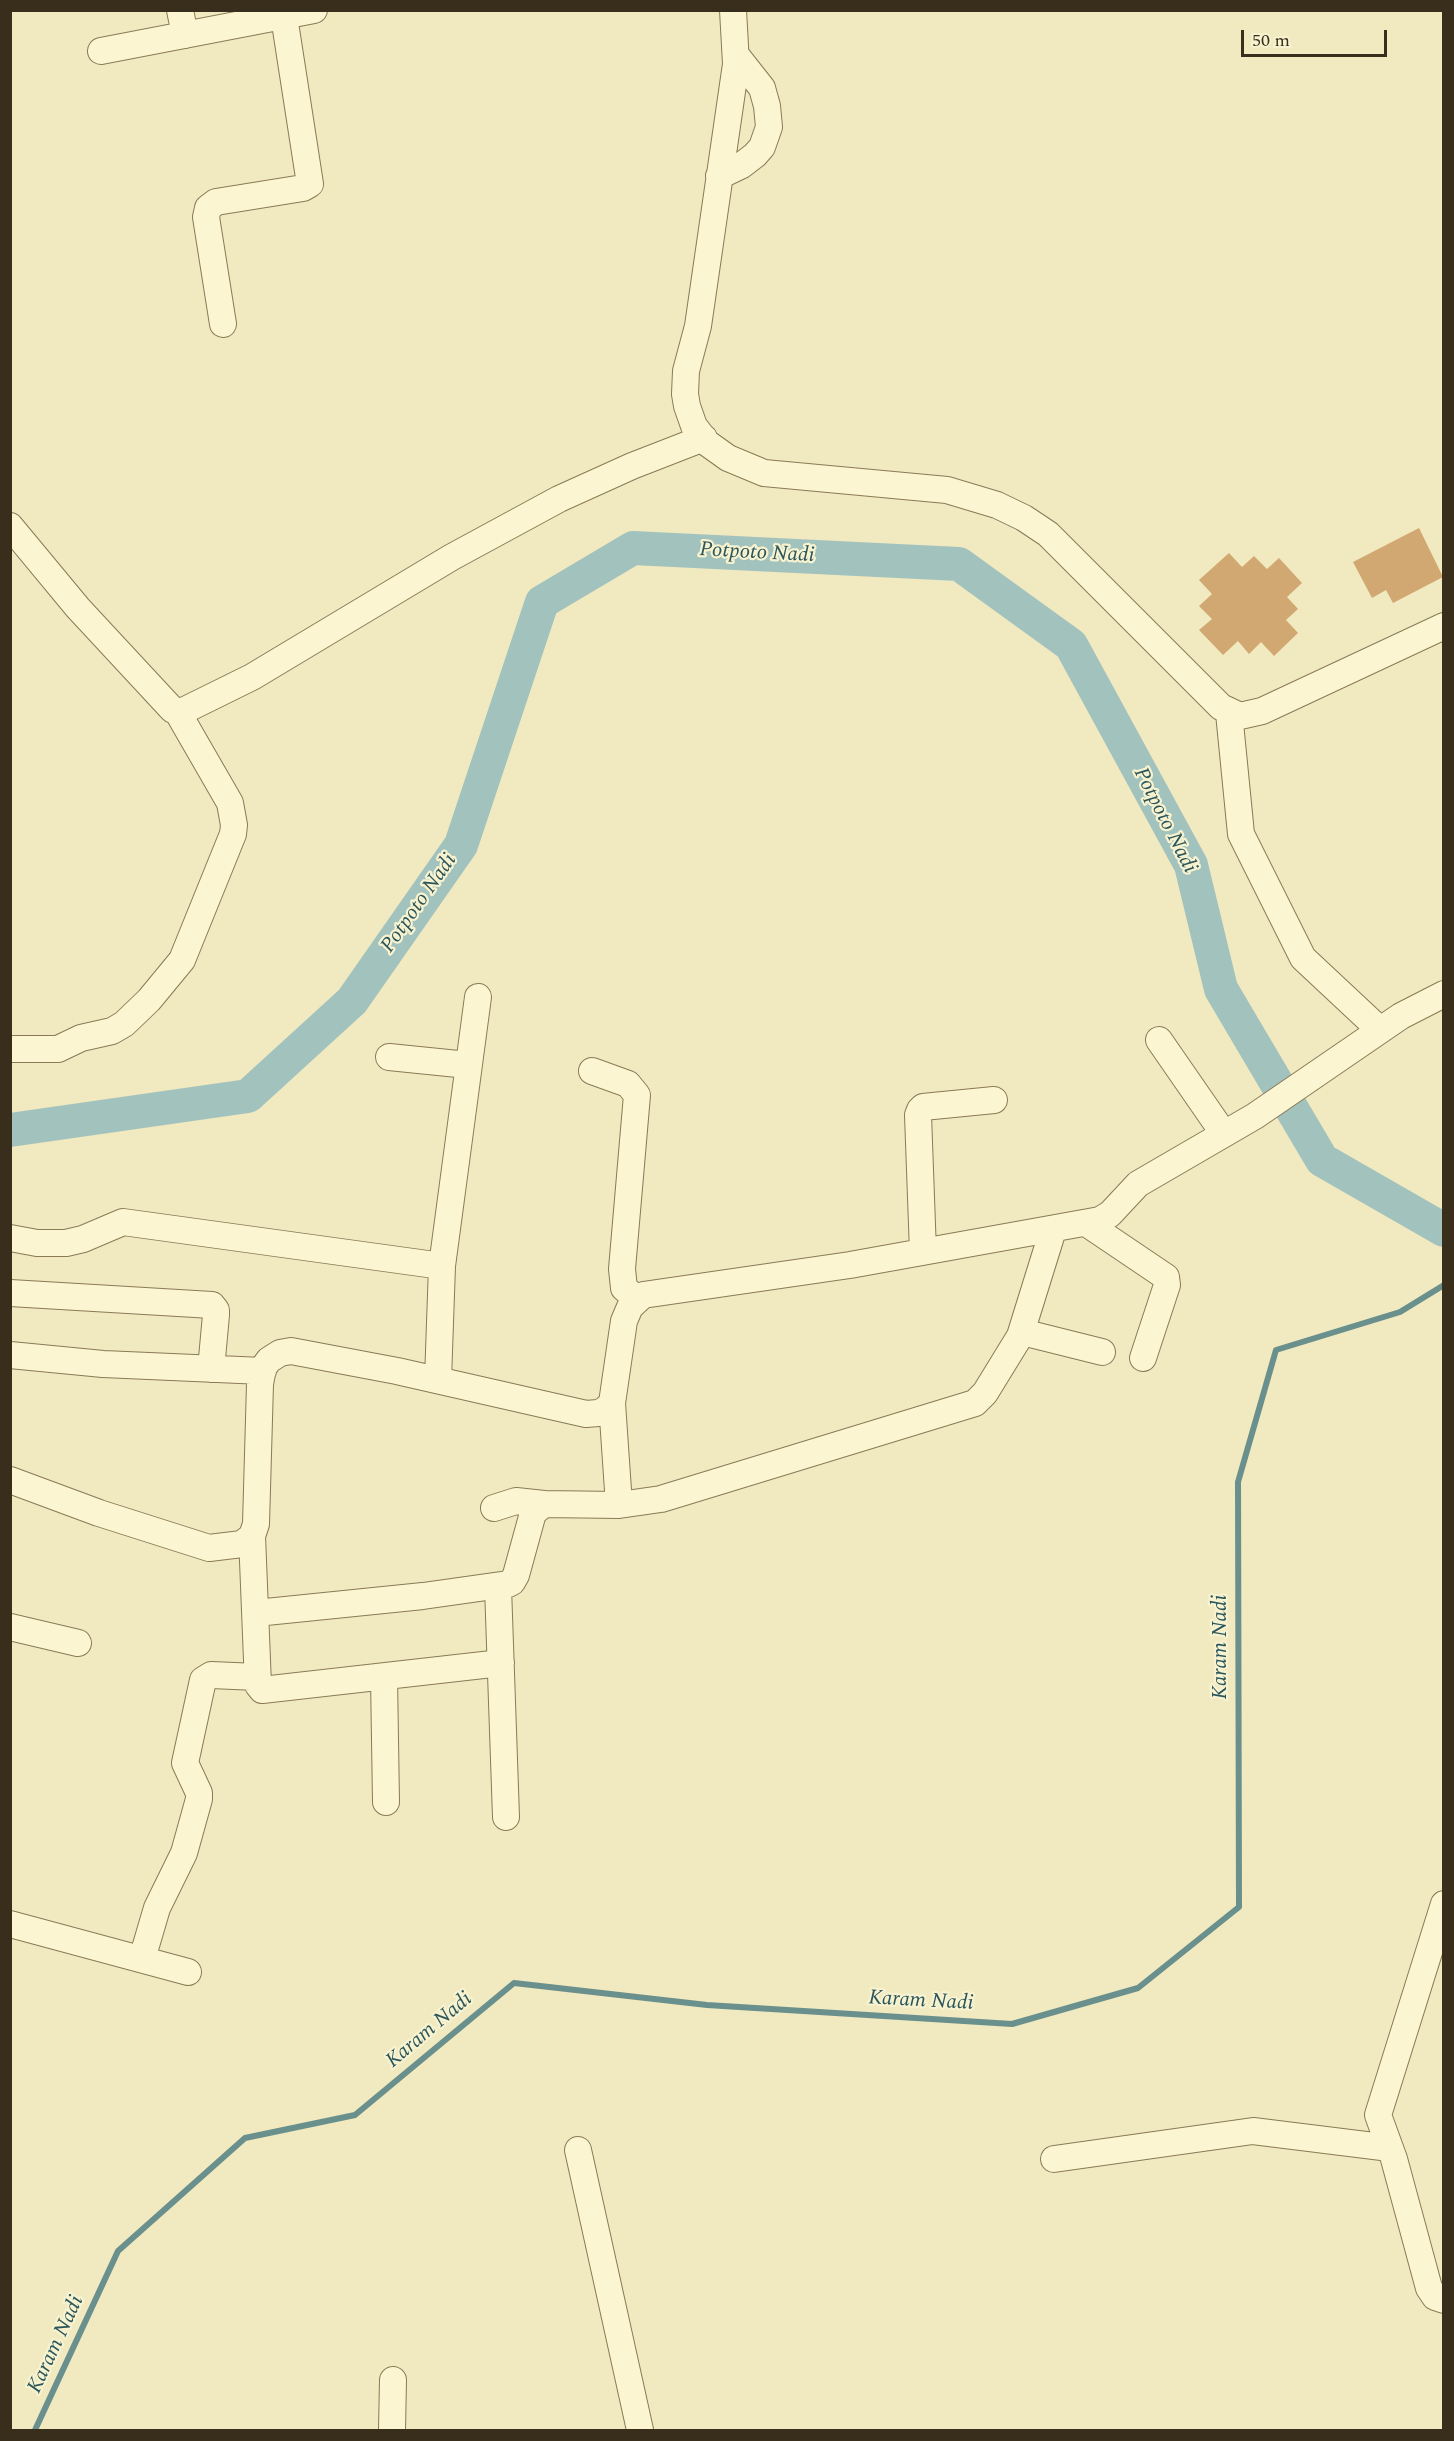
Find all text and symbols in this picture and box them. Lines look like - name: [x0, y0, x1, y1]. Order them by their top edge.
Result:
- scale bar: [1244, 18, 1390, 56]
- text: 50 m: [1252, 27, 1290, 54]
- water label: Potpoto Nadi: [699, 538, 815, 570]
- water label: Potpoto Nadi: [1127, 764, 1201, 878]
- water label: Potpoto Nadi: [377, 850, 463, 958]
- water label: Karam Nadi: [1209, 1594, 1235, 1700]
- water label: Karam Nadi: [868, 1987, 974, 2017]
- water label: Karam Nadi: [382, 1988, 478, 2074]
- water label: Karam Nadi: [23, 2292, 91, 2398]

